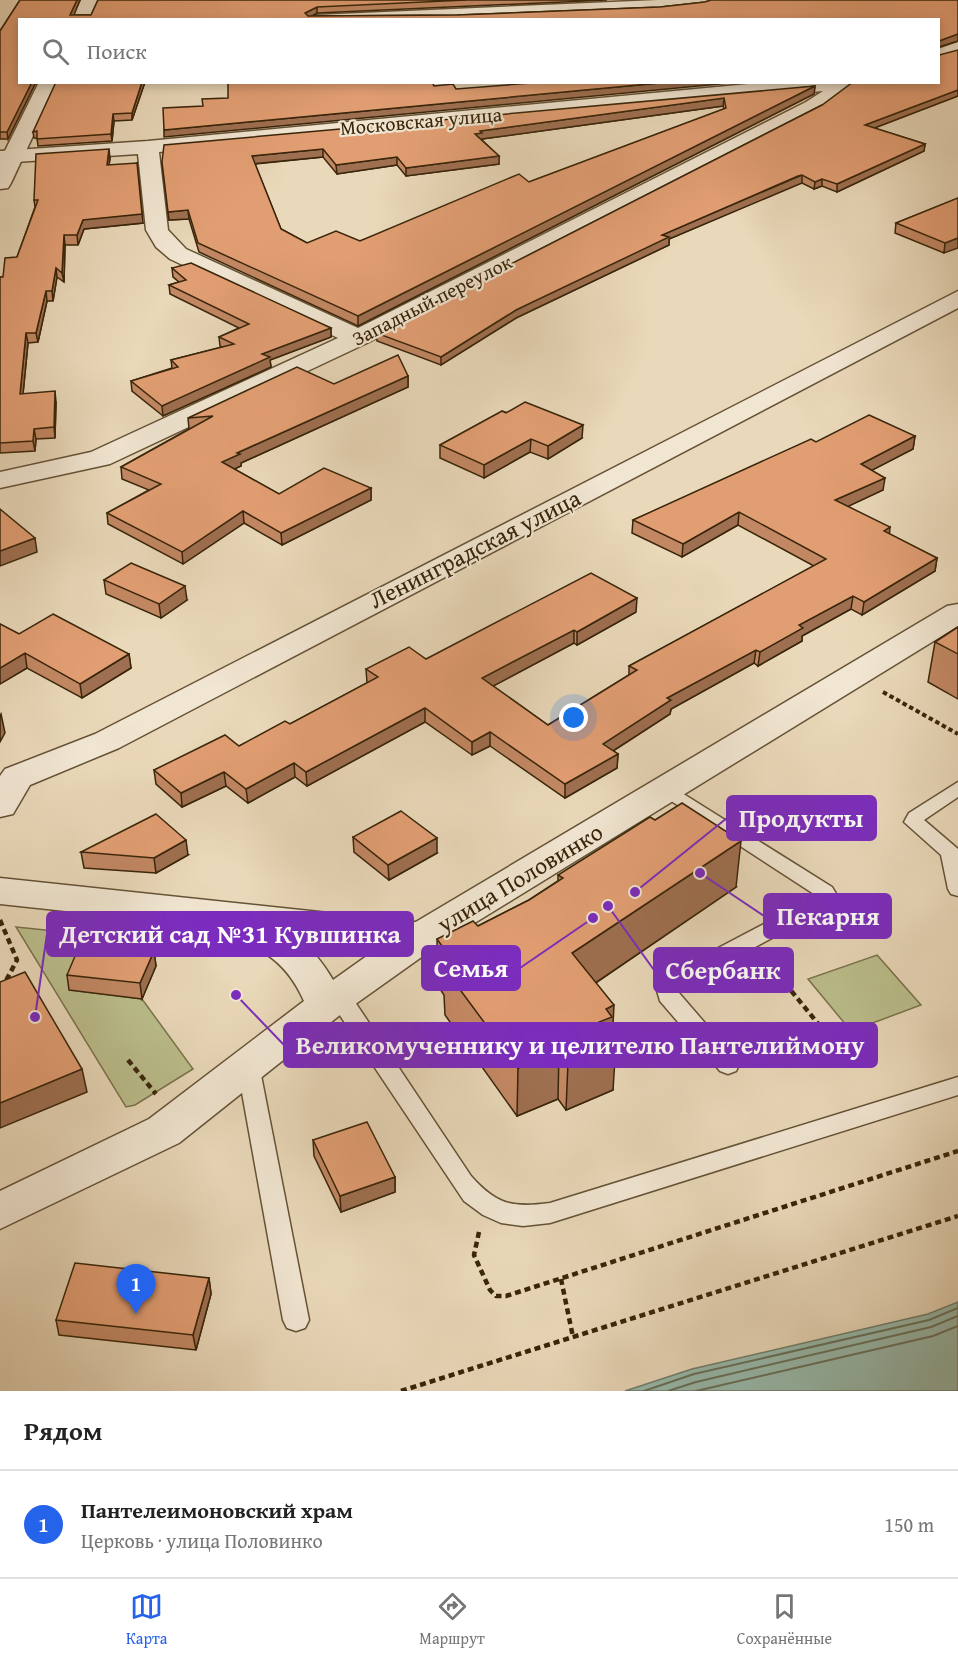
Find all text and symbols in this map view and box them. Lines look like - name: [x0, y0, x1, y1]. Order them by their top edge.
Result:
- search box: [18, 18, 940, 84]
- icon: search: [39, 35, 72, 68]
- text: Поиск: [87, 35, 147, 67]
- street label: Московская улица: [339, 99, 504, 142]
- street label: Западный переулок: [347, 246, 517, 352]
- street label: Ленинградская улица: [363, 480, 587, 617]
- your location: [559, 703, 588, 732]
- callout: Продукты: [727, 796, 876, 840]
- text: Продукты: [739, 798, 863, 837]
- street label: улица Половинко: [429, 814, 609, 941]
- callout: Пекарня: [764, 894, 891, 938]
- text: Пекарня: [776, 896, 880, 935]
- callout: Детский сад №31 Кувшинка: [47, 912, 413, 956]
- text: Детский сад №31 Кувшинка: [58, 914, 402, 953]
- callout: Семья: [422, 946, 520, 990]
- text: Семья: [434, 948, 508, 987]
- callout: Сбербанк: [654, 948, 793, 992]
- text: Сбербанк: [666, 950, 780, 989]
- callout: Великомученнику и целителю Пантелиймону: [284, 1023, 877, 1067]
- text: Великомученнику и целителю Пантелиймону: [296, 1025, 865, 1064]
- pin: 1: [116, 1264, 156, 1314]
- text: Рядом: [24, 1411, 102, 1450]
- text: Пантелеимоновский храм: [81, 1494, 353, 1526]
- text: 1: [38, 1510, 49, 1539]
- text: 150 m: [884, 1510, 934, 1539]
- text: Церковь · улица Половинко: [81, 1526, 323, 1555]
- tab: Карта: [126, 1590, 167, 1650]
- tab: Маршрут: [419, 1590, 485, 1650]
- tab: Сохранённые: [737, 1590, 832, 1650]

